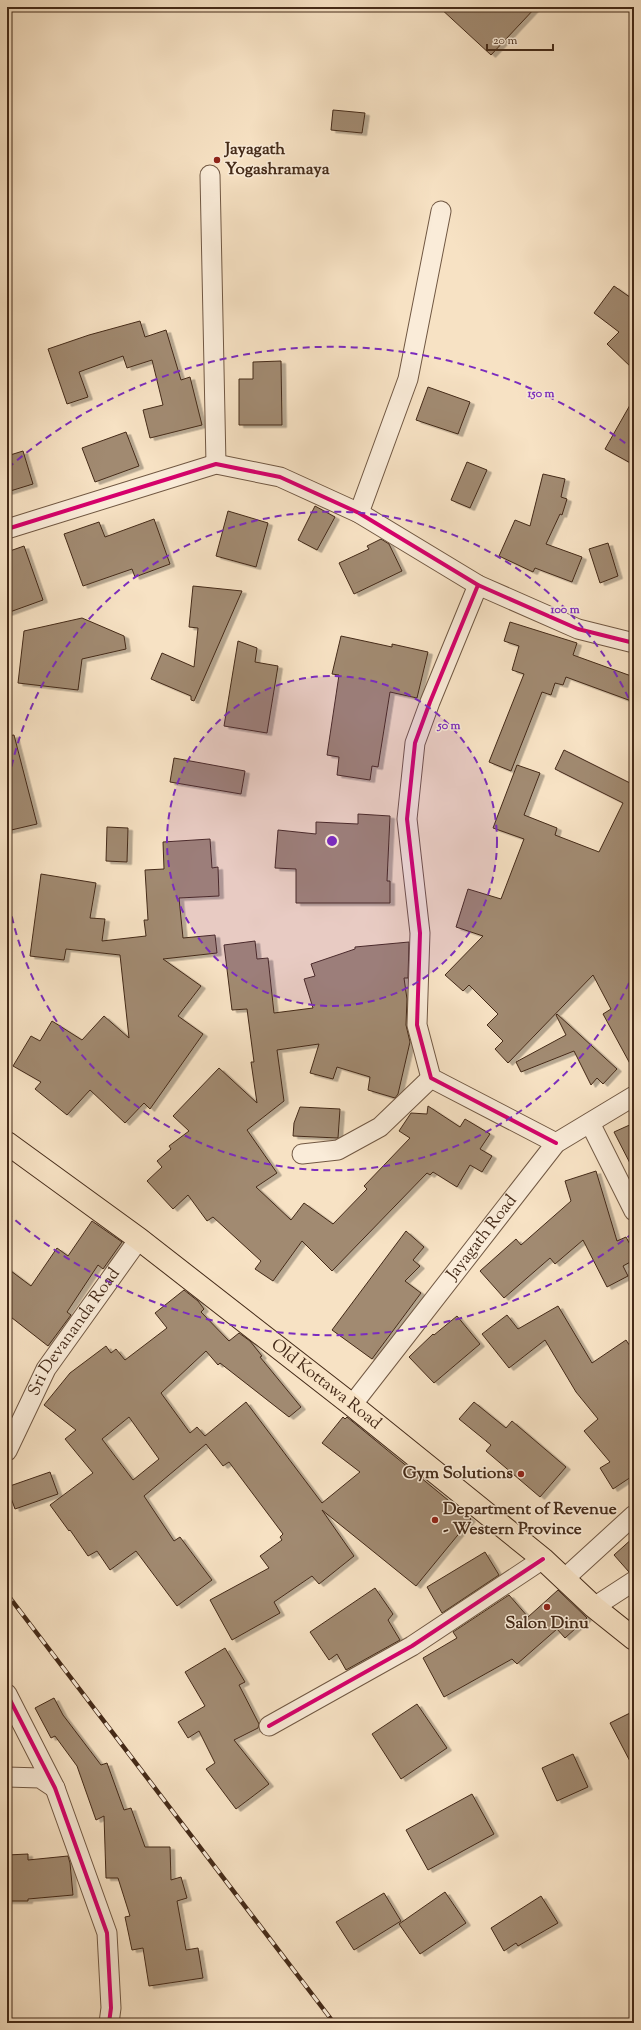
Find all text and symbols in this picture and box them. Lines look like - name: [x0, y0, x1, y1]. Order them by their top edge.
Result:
- scale bar: [487, 26, 553, 52]
- text: 20 m: [493, 32, 518, 50]
- place label: Jayagath Yogashramaya: [223, 138, 330, 182]
- marker: Jayagath Yogashramaya: [212, 155, 222, 165]
- text: 150 m: [526, 385, 555, 403]
- text: 100 m: [549, 601, 580, 619]
- text: 50 m: [437, 717, 461, 735]
- centre of rings: [325, 834, 339, 848]
- street label: Jayagath Road: [441, 1190, 523, 1286]
- street label: Sri Devananda Road: [23, 1263, 126, 1400]
- street label: Old Kottawa Road: [265, 1334, 386, 1436]
- place label: Gym Solutions: [403, 1462, 513, 1486]
- marker: Gym Solutions: [516, 1469, 526, 1479]
- place label: Department of Revenue - Western Province: [443, 1498, 617, 1542]
- marker: Department of Revenue - Western Province: [430, 1515, 440, 1525]
- marker: Salon Dinu: [542, 1602, 552, 1612]
- place label: Salon Dinu: [505, 1612, 589, 1636]

